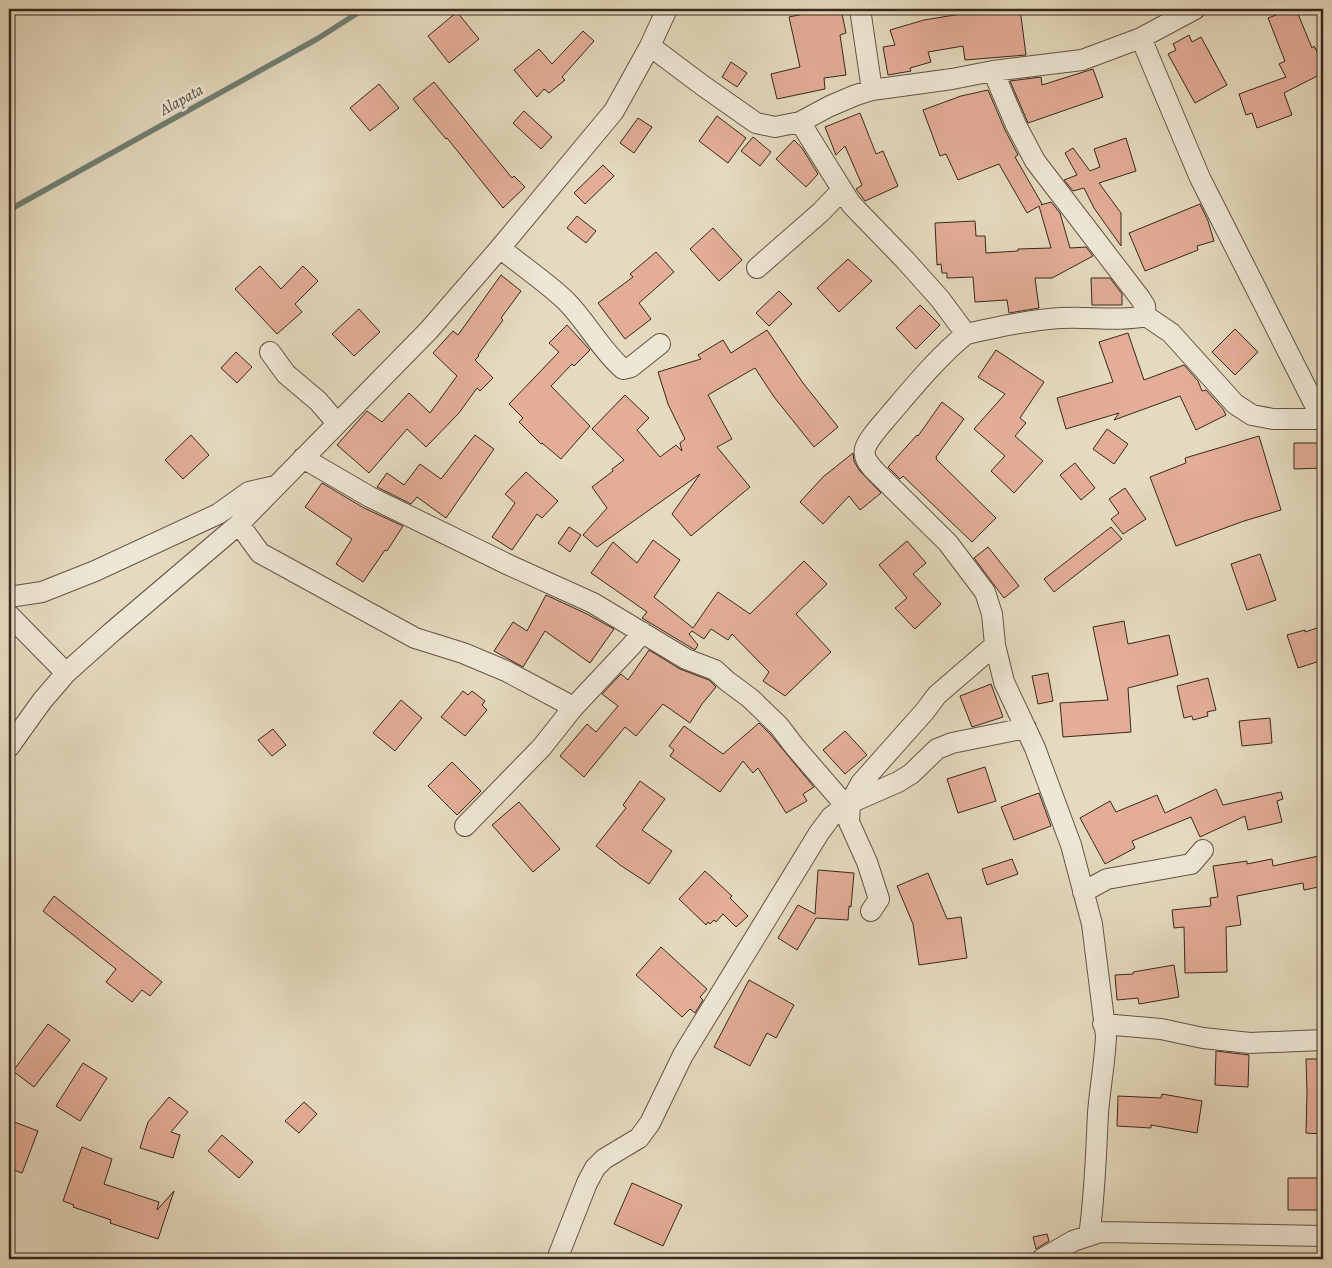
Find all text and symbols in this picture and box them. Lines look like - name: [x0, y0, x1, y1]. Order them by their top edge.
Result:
- water label: Alapata: [155, 79, 208, 121]

